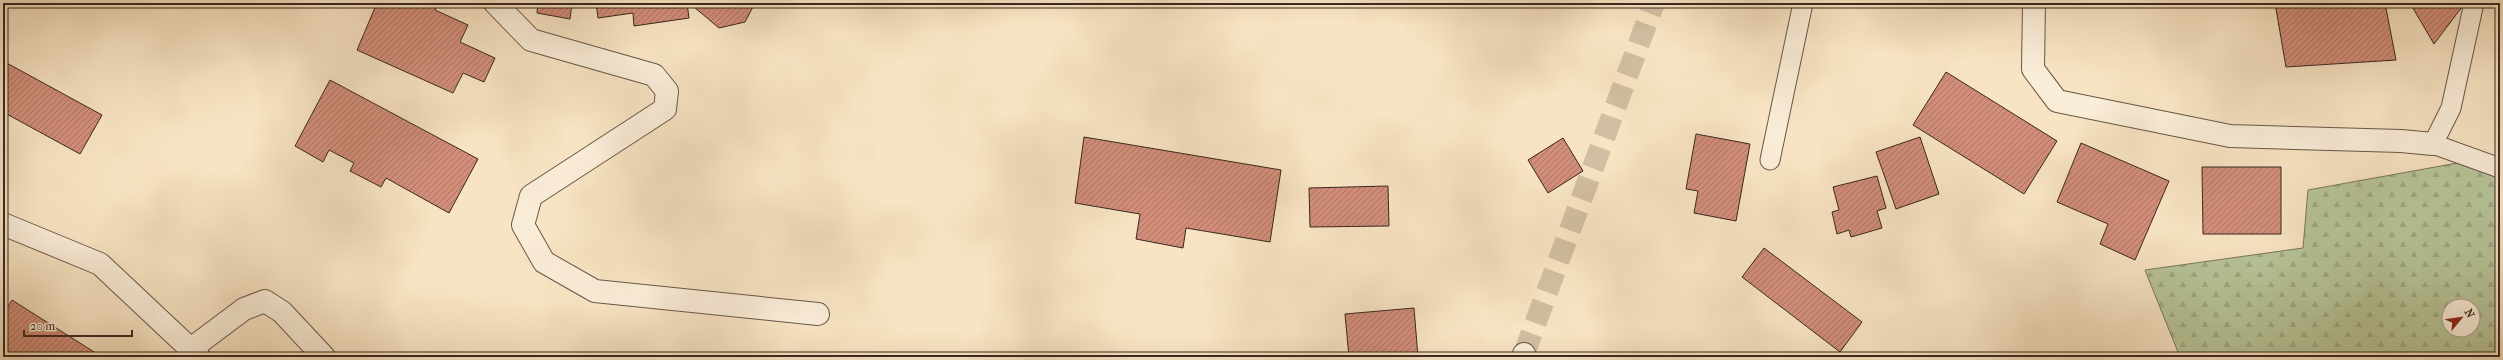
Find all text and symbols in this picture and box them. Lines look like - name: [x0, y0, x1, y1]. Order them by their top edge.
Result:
- north arrow: [2441, 298, 2481, 338]
- text: N: [2462, 307, 2477, 321]
- scale bar: [24, 312, 132, 338]
- text: 20 m: [30, 319, 55, 333]

